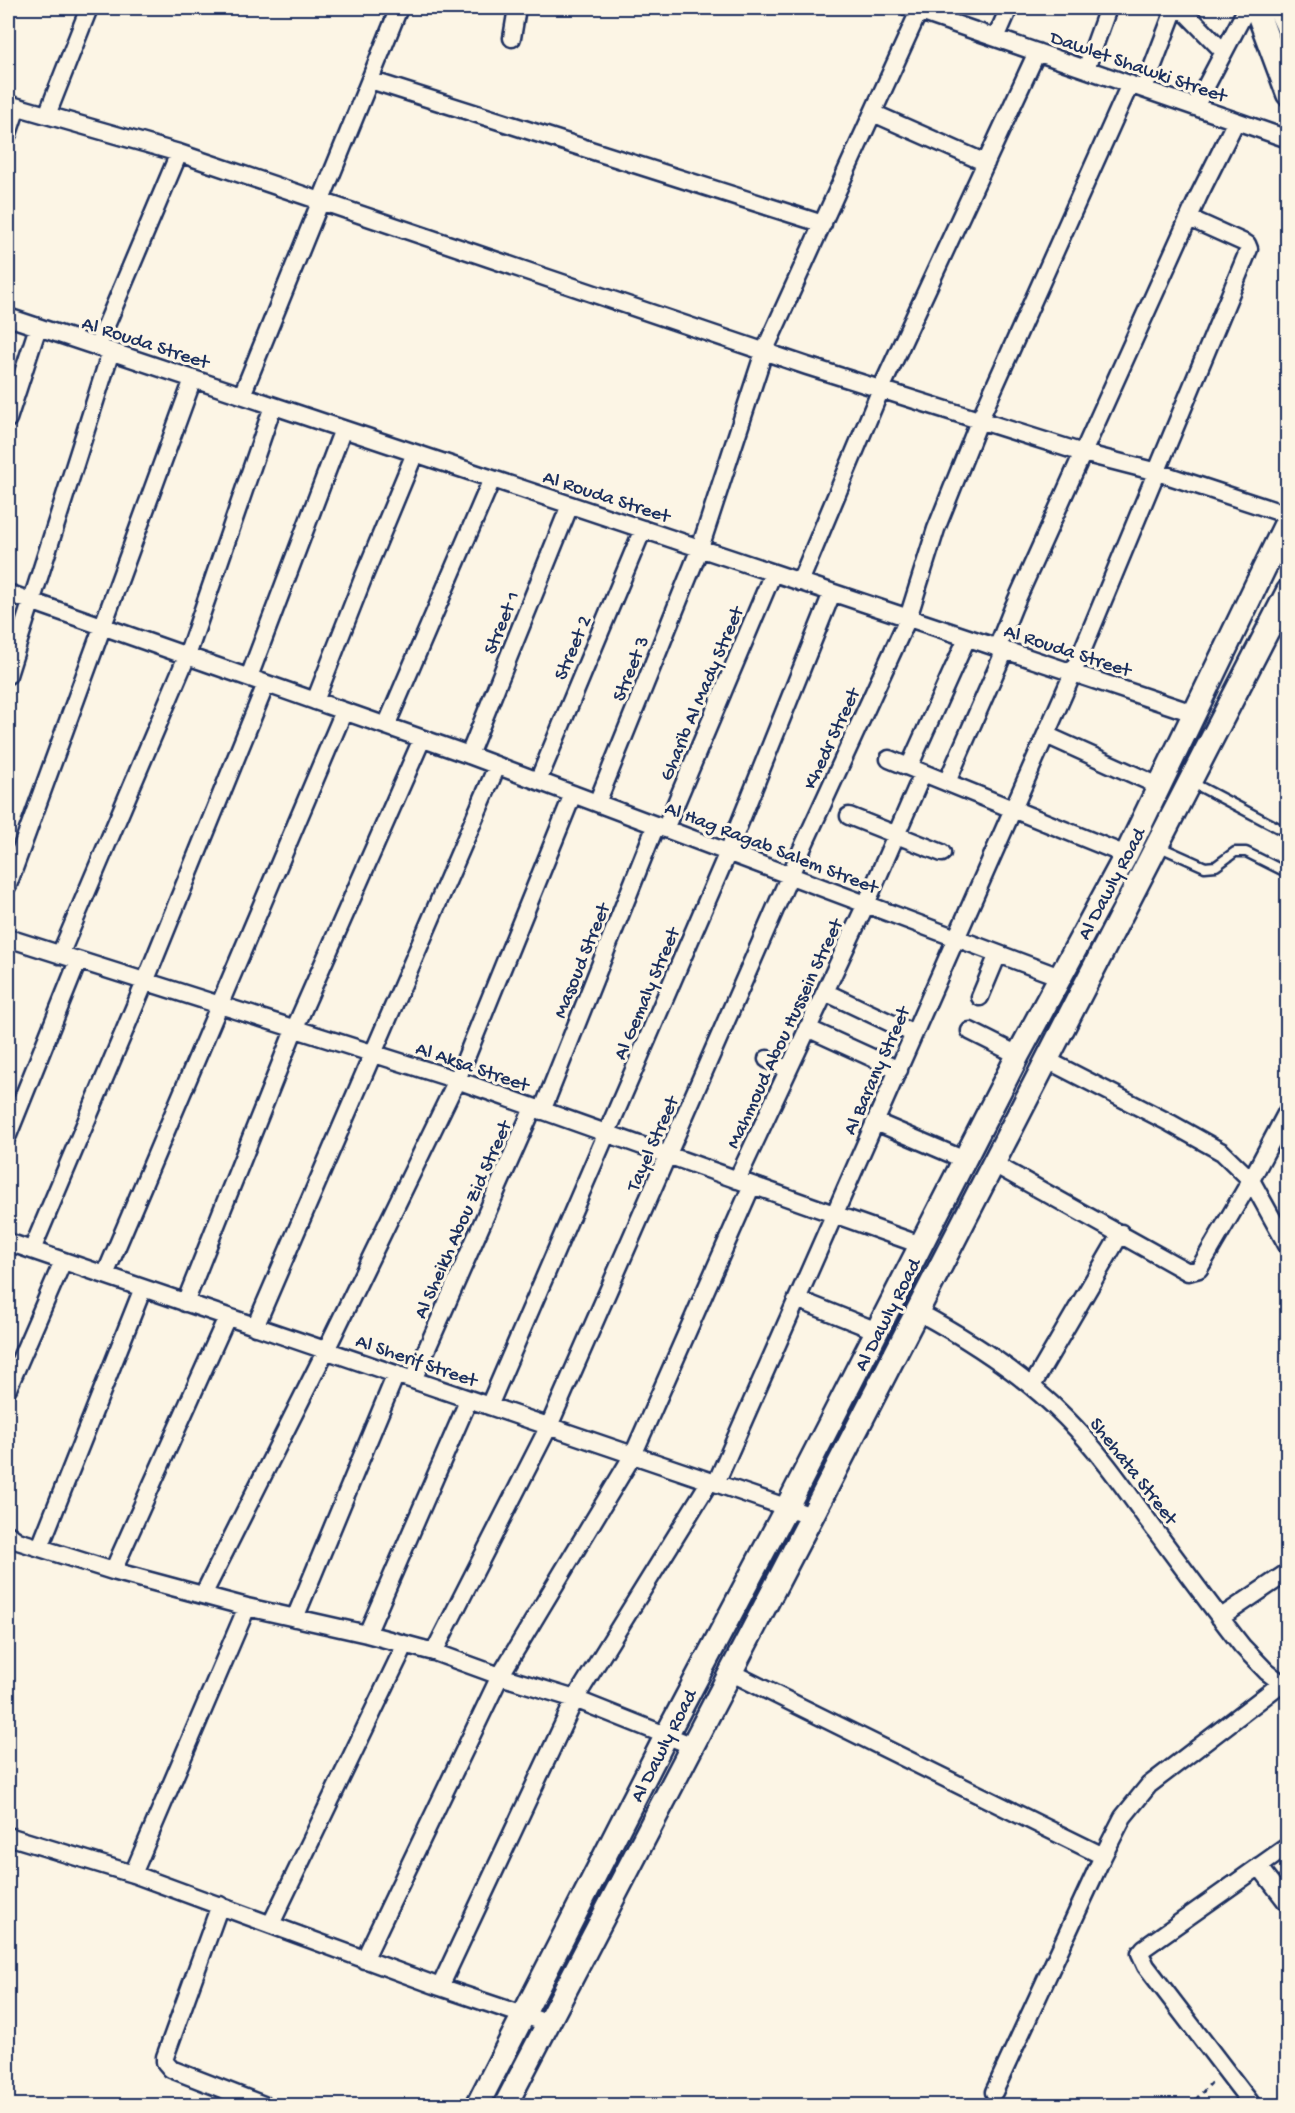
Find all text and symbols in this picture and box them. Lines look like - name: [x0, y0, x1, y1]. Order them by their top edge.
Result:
- street label: Dawlet Shawki Street: [1045, 27, 1231, 110]
- street label: Al Rouda Street: [79, 313, 213, 376]
- street label: Al Rouda Street: [540, 467, 674, 530]
- street label: Street 1: [480, 588, 526, 658]
- street label: Gharib Al Mady Street: [656, 602, 751, 785]
- street label: Street 2: [550, 612, 598, 684]
- street label: Al Rouda Street: [1001, 621, 1135, 684]
- street label: Street 3: [609, 633, 656, 705]
- street label: Khedr Street: [800, 684, 867, 794]
- street label: Al Hag Ragab Salem Street: [661, 798, 882, 901]
- street label: Al Dawly Road: [1074, 823, 1153, 944]
- street label: Masoud Street: [550, 899, 617, 1022]
- street label: Mahmoud Abou Hussein Street: [723, 914, 850, 1153]
- street label: Al Gemaly Street: [610, 923, 687, 1064]
- street label: Al Barany Street: [840, 1002, 917, 1139]
- street label: Al Aksa Street: [412, 1038, 533, 1099]
- street label: Tayel Street: [623, 1092, 686, 1196]
- street label: Al Sheikh Abou Zid Street: [410, 1116, 519, 1323]
- street label: Al Dawly Road: [851, 1253, 928, 1376]
- street label: Al Sherif Street: [352, 1331, 481, 1394]
- street label: Shehata Street: [1083, 1414, 1182, 1532]
- street label: Al Dawly Road: [627, 1684, 704, 1807]

